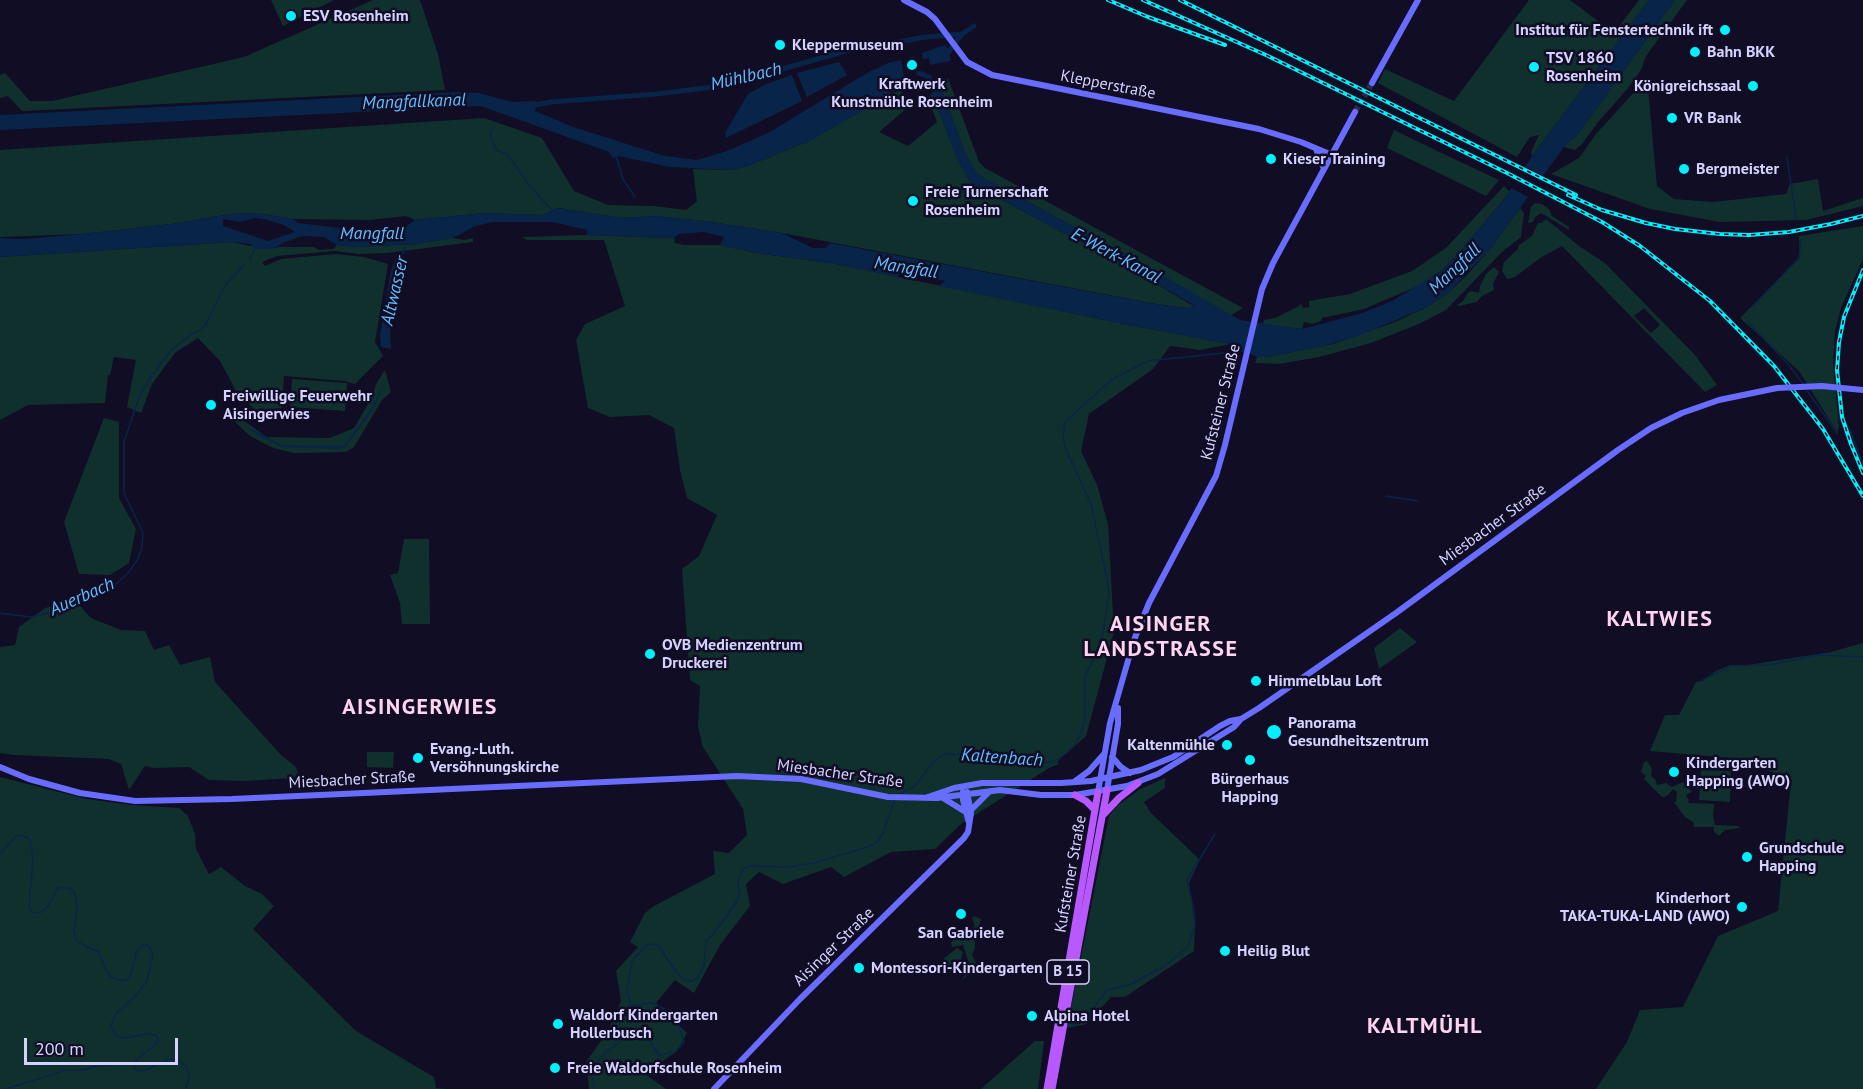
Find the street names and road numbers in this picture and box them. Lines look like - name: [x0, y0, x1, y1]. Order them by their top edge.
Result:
- street label: Klepperstraße: [1059, 66, 1157, 104]
- street label: Kufsteiner Straße: [1197, 342, 1245, 462]
- street label: Miesbacher Straße: [1436, 480, 1550, 570]
- street label: Miesbacher Straße: [776, 756, 904, 792]
- street label: Miesbacher Straße: [288, 767, 416, 793]
- street label: Kufsteiner Straße: [1051, 814, 1091, 934]
- street label: Aisinger Straße: [790, 904, 878, 990]
- road number: B 15: [1047, 960, 1089, 984]

